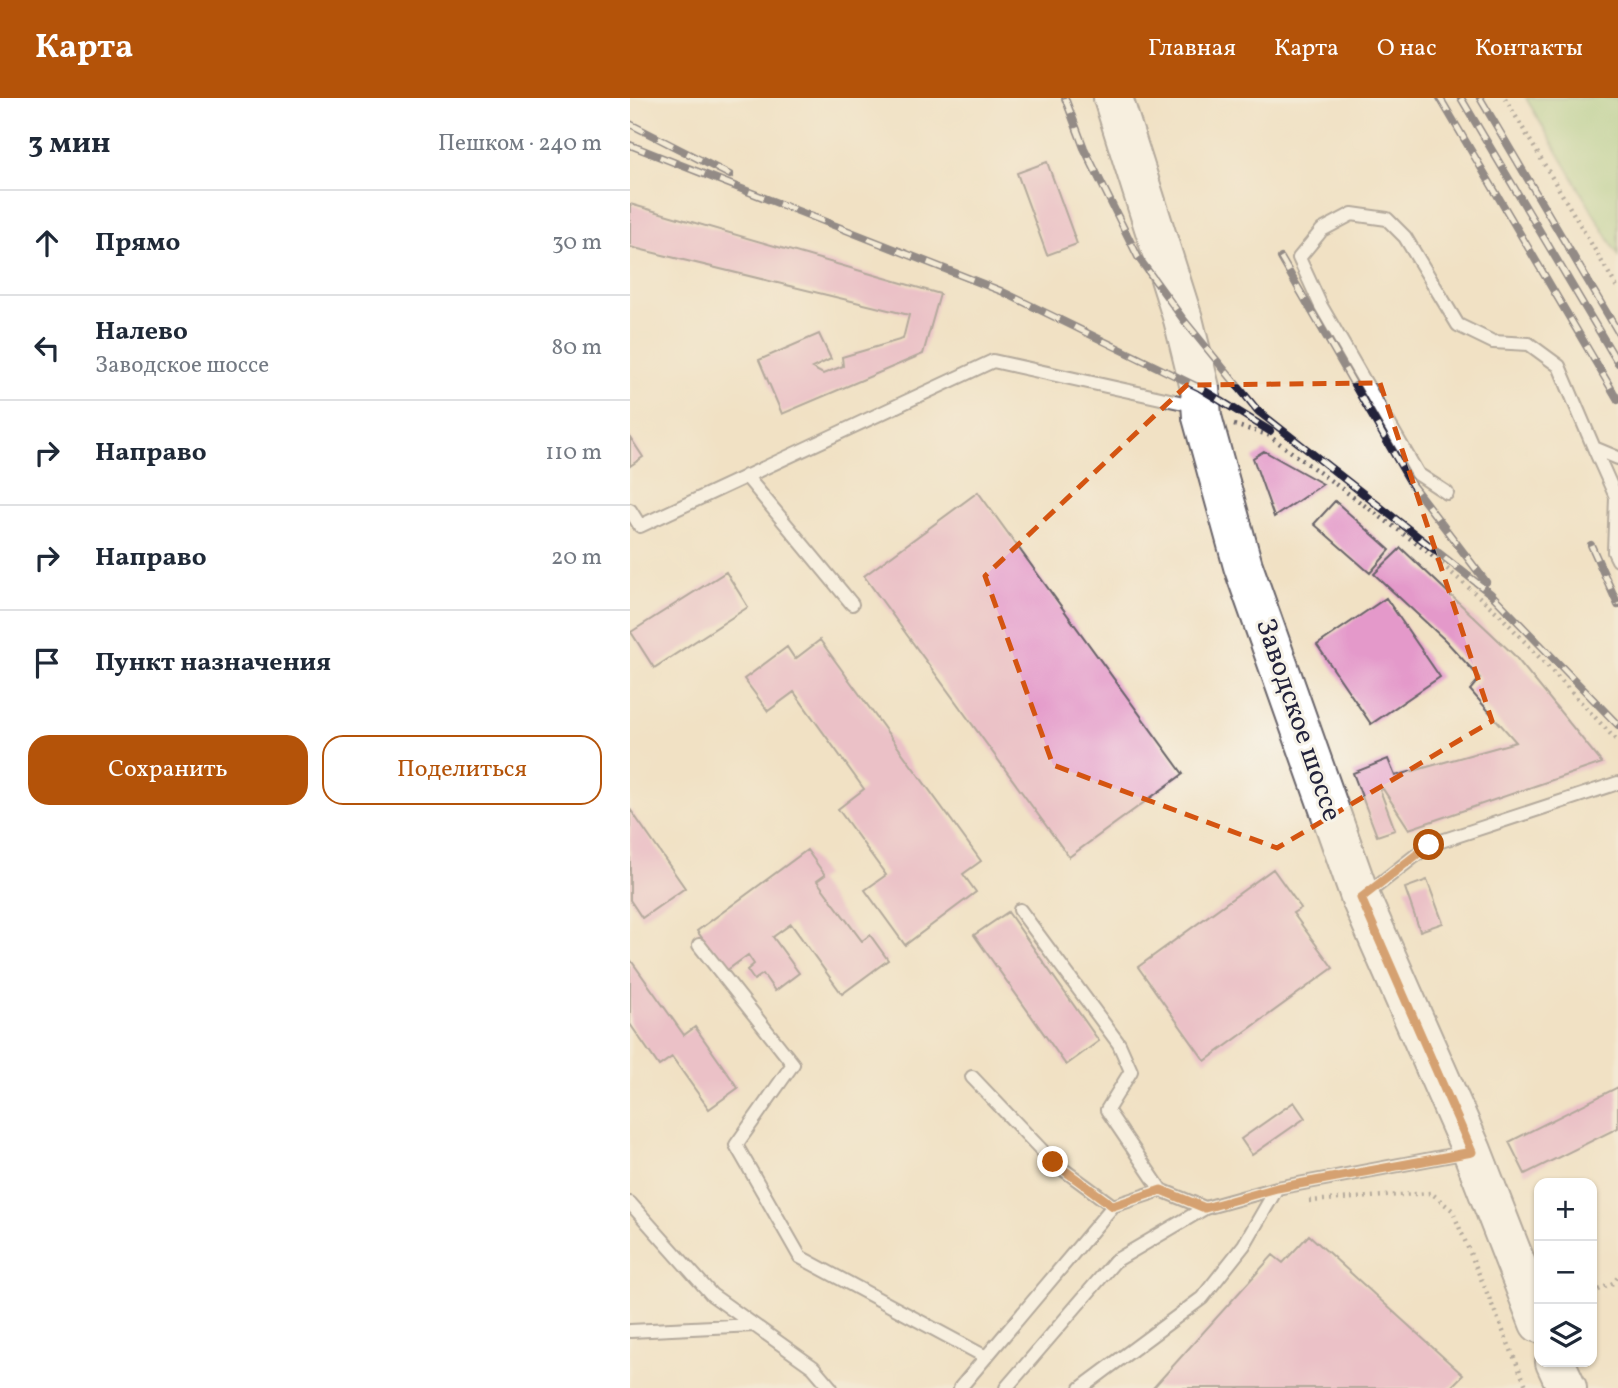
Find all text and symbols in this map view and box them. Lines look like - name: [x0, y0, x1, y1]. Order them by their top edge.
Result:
- text: Карта: [35, 26, 133, 72]
- text: Главная: [1148, 32, 1236, 66]
- text: Карта: [1274, 32, 1339, 66]
- text: О нас: [1377, 32, 1437, 66]
- text: Контакты: [1475, 32, 1583, 66]
- text: 3 мин: [28, 123, 111, 165]
- text: Пешком · 240 m: [438, 128, 602, 160]
- icon: ahead: [28, 224, 66, 262]
- text: Прямо: [95, 225, 180, 261]
- text: 30 m: [552, 227, 602, 259]
- text: Налево: [95, 314, 188, 350]
- icon: left: [28, 329, 66, 367]
- text: 80 m: [552, 332, 602, 364]
- text: Заводское шоссе: [95, 350, 269, 382]
- icon: right: [28, 434, 66, 472]
- text: Направо: [95, 435, 207, 471]
- text: 110 m: [545, 437, 602, 469]
- icon: right: [28, 539, 66, 577]
- text: Направо: [95, 540, 207, 576]
- text: 20 m: [551, 542, 602, 574]
- street label: Заводское шоссе: [1245, 613, 1351, 827]
- icon: arrive: [28, 644, 66, 682]
- text: Пункт назначения: [95, 645, 331, 681]
- button: Сохранить: [28, 735, 308, 805]
- button: Поделиться: [322, 735, 602, 805]
- route start: [1413, 829, 1444, 860]
- route end: [1037, 1146, 1068, 1177]
- map controls: [1534, 1178, 1597, 1367]
- button: +: [1534, 1178, 1597, 1241]
- button: −: [1534, 1241, 1597, 1304]
- button: layers: [1534, 1304, 1597, 1367]

